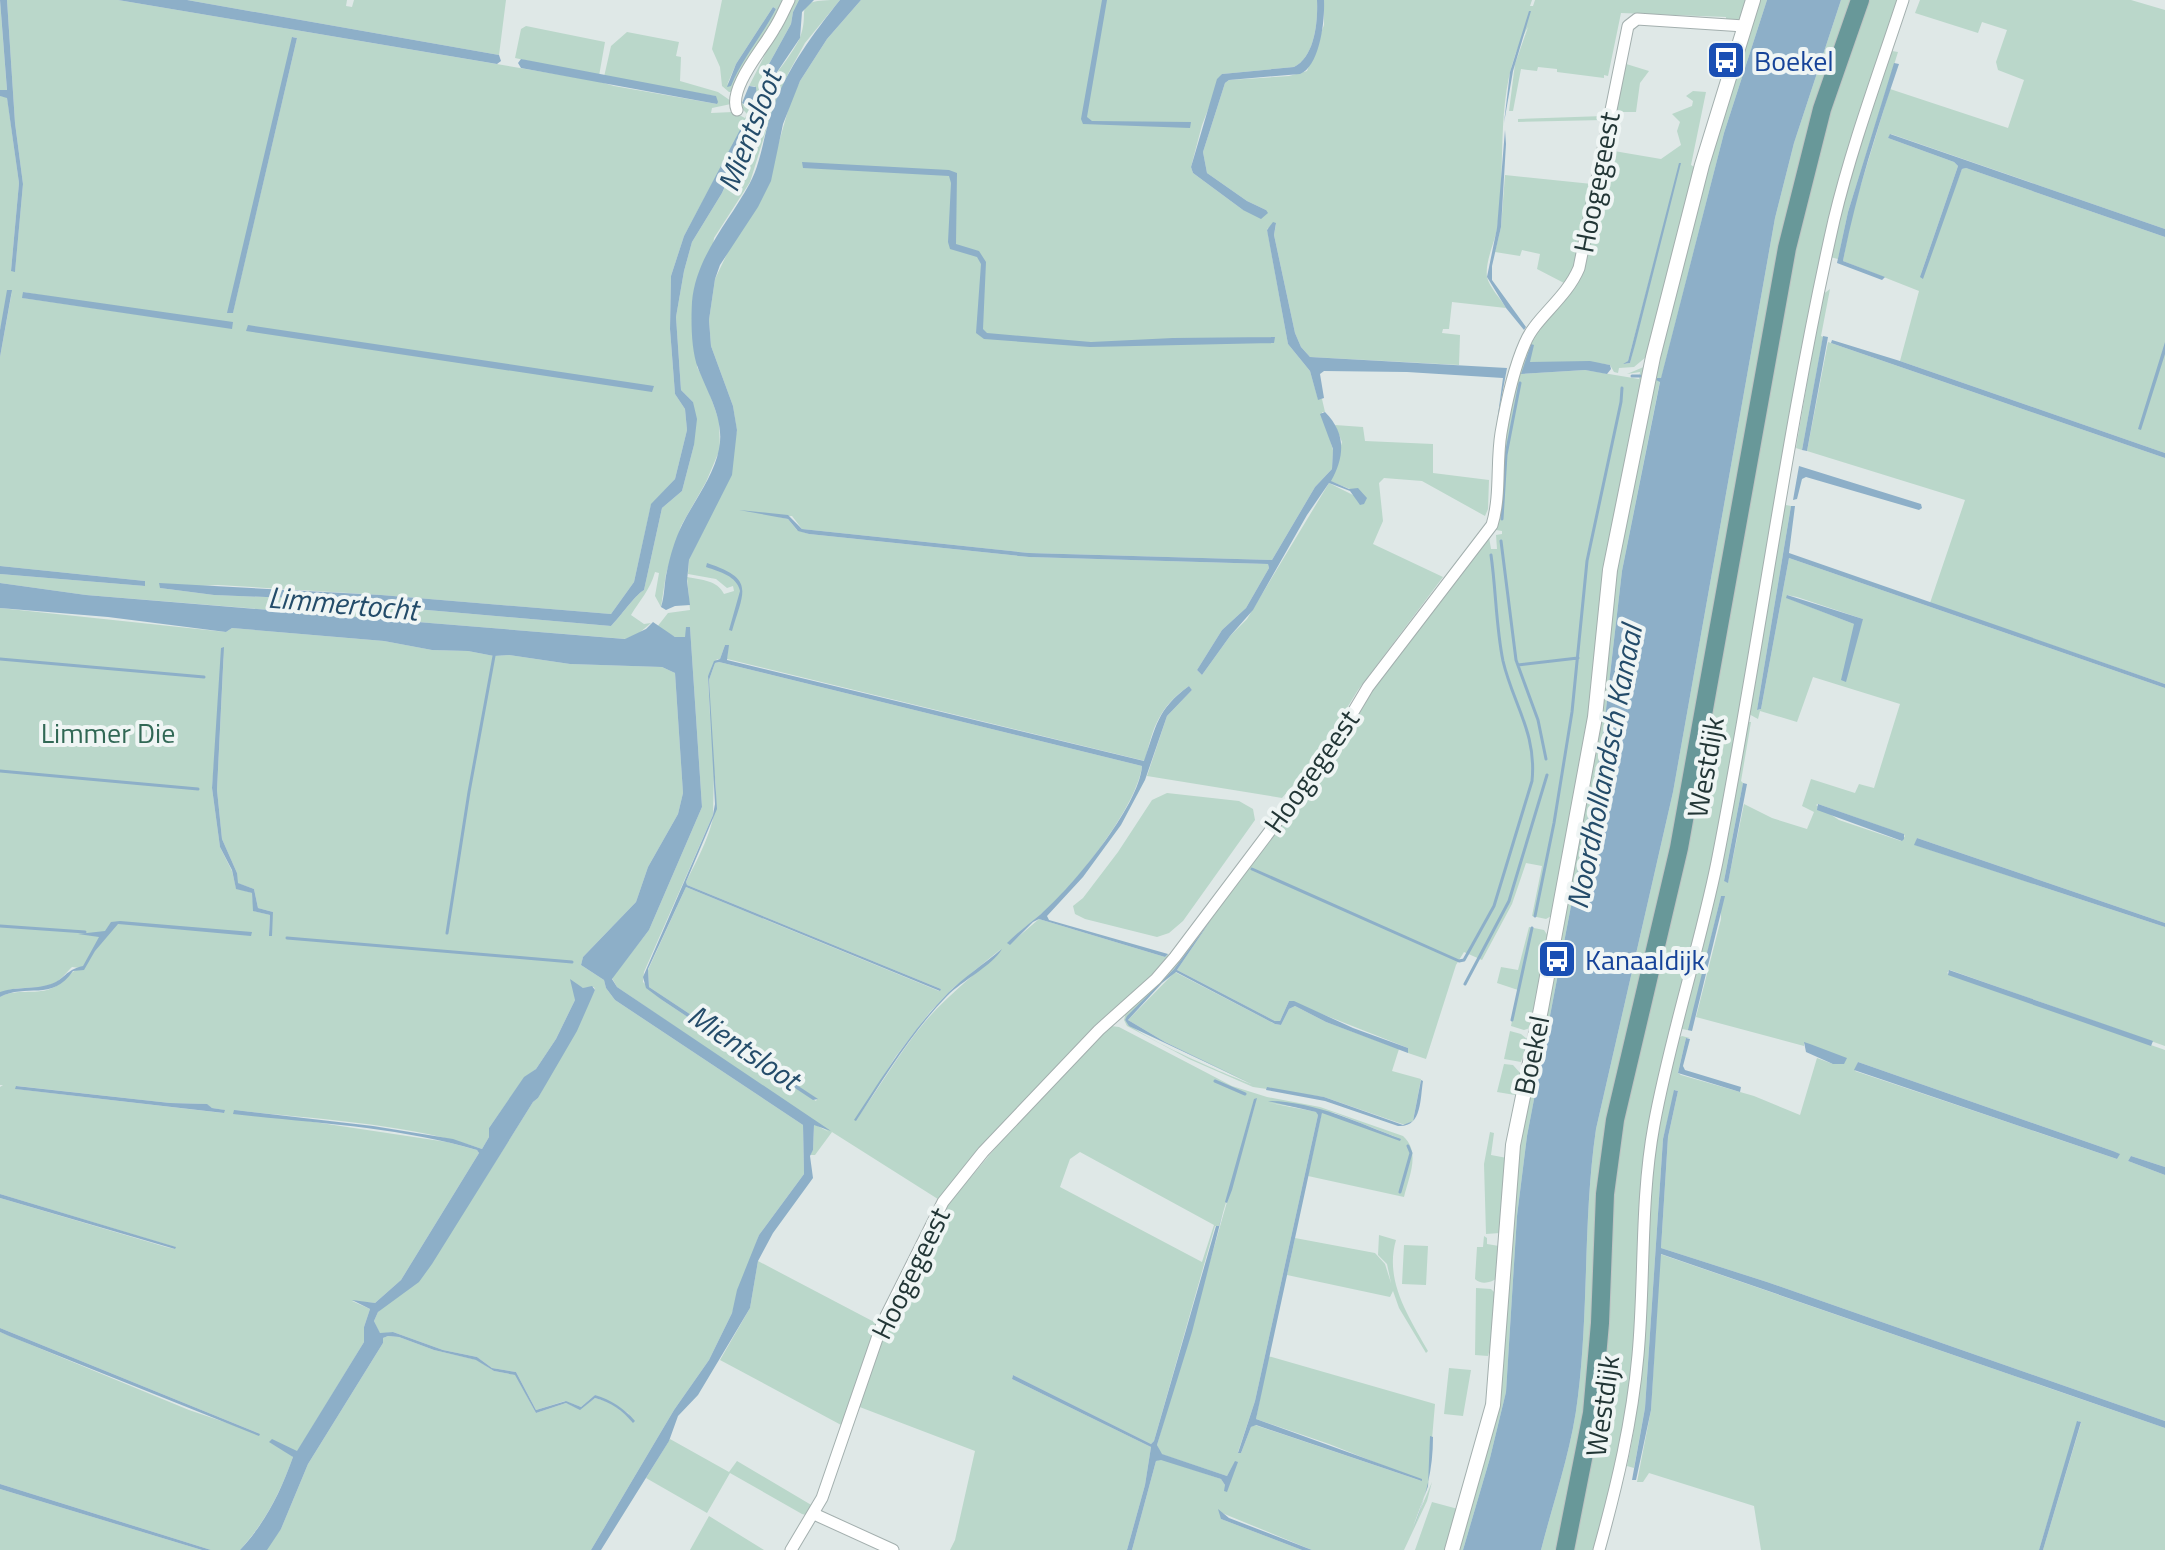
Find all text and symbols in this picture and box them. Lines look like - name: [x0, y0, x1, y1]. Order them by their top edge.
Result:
- bus stop icon: Boekel: [1705, 39, 1747, 81]
- place label: Boekel: [1754, 39, 1834, 82]
- water label: Mientsloot: [705, 61, 794, 198]
- street label: Hoogegeest: [1561, 108, 1631, 256]
- water label: Limmertocht: [266, 574, 423, 633]
- water label: Noordhollandsch Kanaal: [1554, 618, 1655, 913]
- street label: Hoogegeest: [1253, 700, 1370, 842]
- park label: Limmer Die: [41, 711, 175, 754]
- street label: Westdijk: [1675, 713, 1735, 821]
- bus stop icon: Kanaaldijk: [1536, 938, 1578, 980]
- place label: Kanaaldijk: [1585, 938, 1705, 981]
- water label: Mientsloot: [679, 993, 812, 1103]
- street label: Boekel: [1502, 1011, 1560, 1099]
- street label: Hoogegeest: [859, 1199, 961, 1346]
- street label: Westdijk: [1574, 1353, 1630, 1459]

